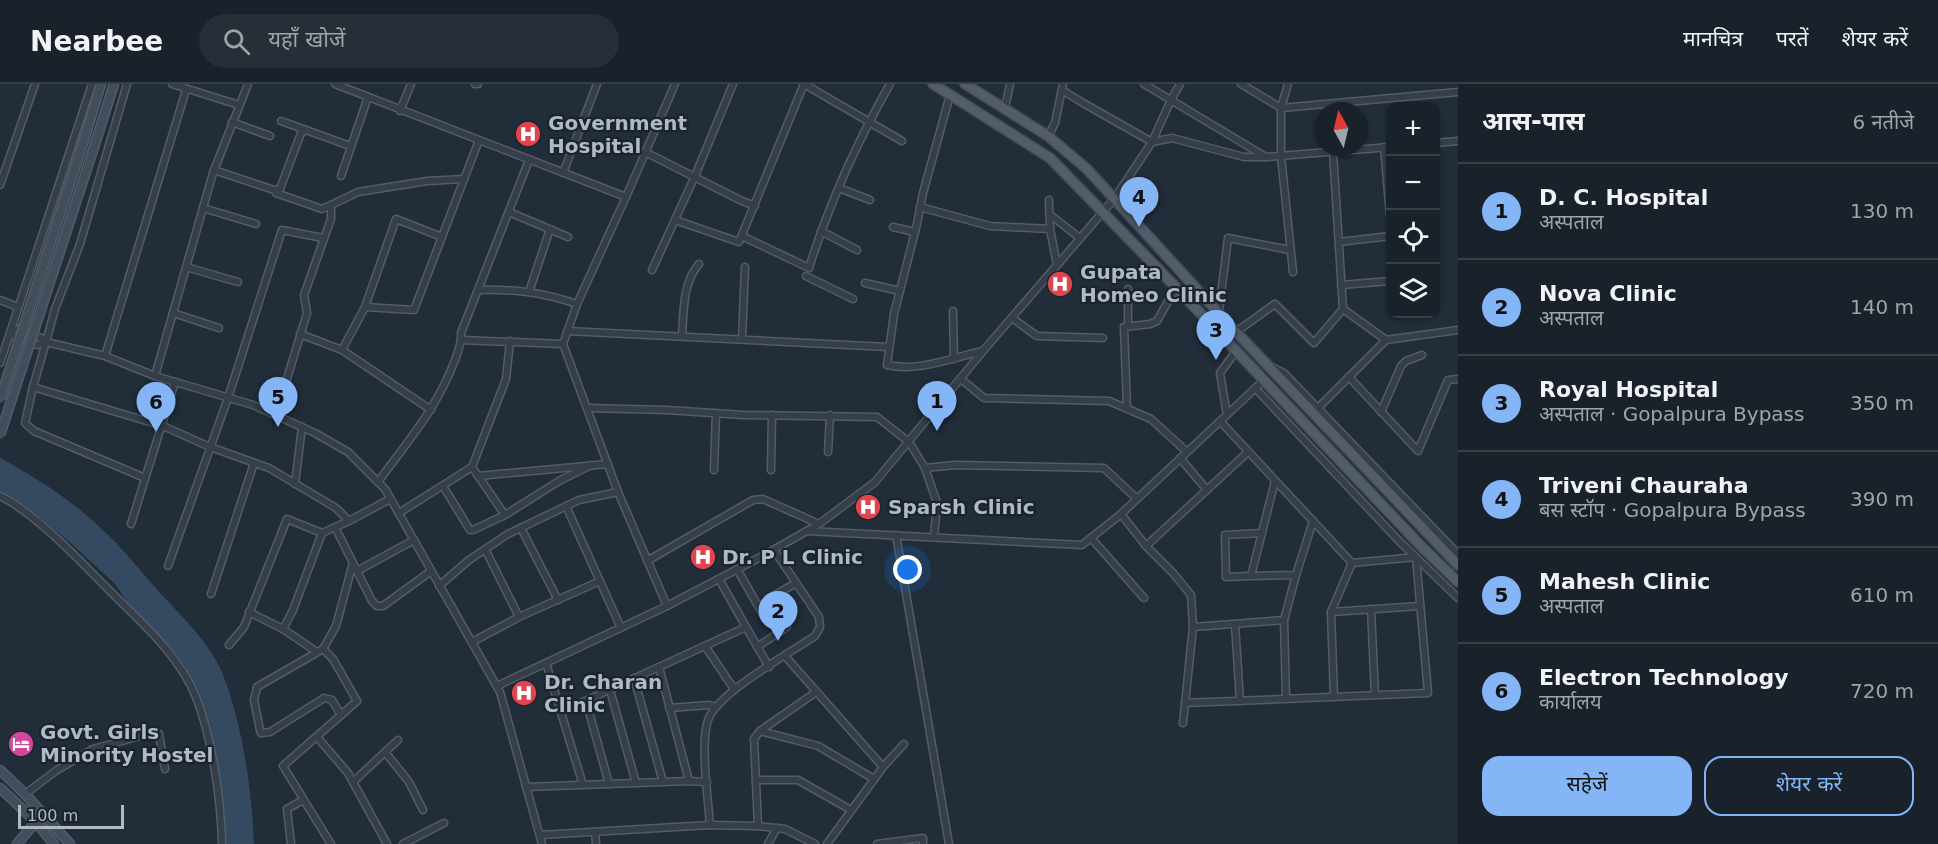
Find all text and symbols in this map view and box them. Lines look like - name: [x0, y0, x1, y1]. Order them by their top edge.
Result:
- search box: [199, 14, 619, 68]
- text: Nearbee: [30, 25, 163, 58]
- icon: search: [220, 25, 253, 58]
- text: यहाँ खोजें: [268, 27, 345, 52]
- text: मानचित्र: [1683, 27, 1743, 51]
- text: परतें: [1776, 27, 1809, 51]
- text: शेयर करें: [1842, 27, 1908, 51]
- north arrow: [1314, 102, 1368, 156]
- map controls: [1386, 102, 1440, 318]
- button: +: [1386, 102, 1440, 156]
- text: आस-पास: [1482, 106, 1585, 136]
- text: 6 नतीजे: [1852, 110, 1914, 134]
- place label: Government Hospital: [548, 111, 688, 158]
- hospital icon: Government Hospital: [513, 119, 543, 149]
- button: −: [1386, 156, 1440, 210]
- pin: 4: [1120, 178, 1158, 227]
- text: D. C. Hospital: [1539, 185, 1708, 210]
- text: 1: [1495, 199, 1508, 223]
- text: 130 m: [1850, 199, 1914, 223]
- button: locate: [1386, 210, 1440, 264]
- text: अस्पताल: [1539, 210, 1604, 234]
- place label: Gupata Homeo Clinic: [1080, 260, 1227, 307]
- button: layers: [1386, 264, 1440, 318]
- hospital icon: Gupata Homeo Clinic: [1045, 269, 1075, 299]
- text: Nova Clinic: [1539, 281, 1677, 306]
- text: 2: [1495, 295, 1508, 319]
- text: 140 m: [1850, 295, 1914, 319]
- text: अस्पताल: [1539, 306, 1604, 330]
- pin: 3: [1196, 310, 1236, 360]
- text: Royal Hospital: [1539, 377, 1718, 402]
- pin: 5: [258, 378, 298, 427]
- pin: 6: [136, 382, 176, 432]
- pin: 1: [918, 382, 956, 431]
- text: 3: [1495, 391, 1508, 415]
- text: 350 m: [1850, 391, 1914, 415]
- text: अस्पताल · Gopalpura Bypass: [1539, 402, 1804, 426]
- text: Triveni Chauraha: [1539, 473, 1749, 498]
- text: 4: [1495, 487, 1508, 511]
- text: 390 m: [1850, 487, 1914, 511]
- hospital icon: Sparsh Clinic: [853, 492, 883, 522]
- place label: Sparsh Clinic: [888, 495, 1035, 519]
- text: बस स्टॉप · Gopalpura Bypass: [1539, 498, 1806, 522]
- hospital icon: Dr. P L Clinic: [688, 542, 718, 572]
- place label: Dr. P L Clinic: [722, 545, 863, 569]
- your location: [893, 555, 922, 584]
- text: Mahesh Clinic: [1539, 569, 1710, 594]
- text: 5: [1495, 583, 1508, 607]
- text: 610 m: [1850, 583, 1914, 607]
- pin: 2: [758, 592, 798, 641]
- text: अस्पताल: [1539, 594, 1604, 618]
- text: Electron Technology: [1539, 665, 1789, 690]
- place label: Dr. Charan Clinic: [544, 670, 662, 717]
- hospital icon: Dr. Charan Clinic: [509, 678, 539, 708]
- text: 6: [1495, 679, 1508, 703]
- text: 720 m: [1850, 679, 1914, 703]
- text: कार्यालय: [1539, 690, 1601, 714]
- place label: Govt. Girls Minority Hostel: [40, 720, 213, 767]
- hotel icon: Govt. Girls Minority Hostel: [6, 729, 36, 759]
- button: सहेजें: [1482, 756, 1692, 816]
- button: शेयर करें: [1704, 756, 1914, 816]
- scale bar: [18, 802, 124, 830]
- text: 100 m: [27, 806, 78, 825]

